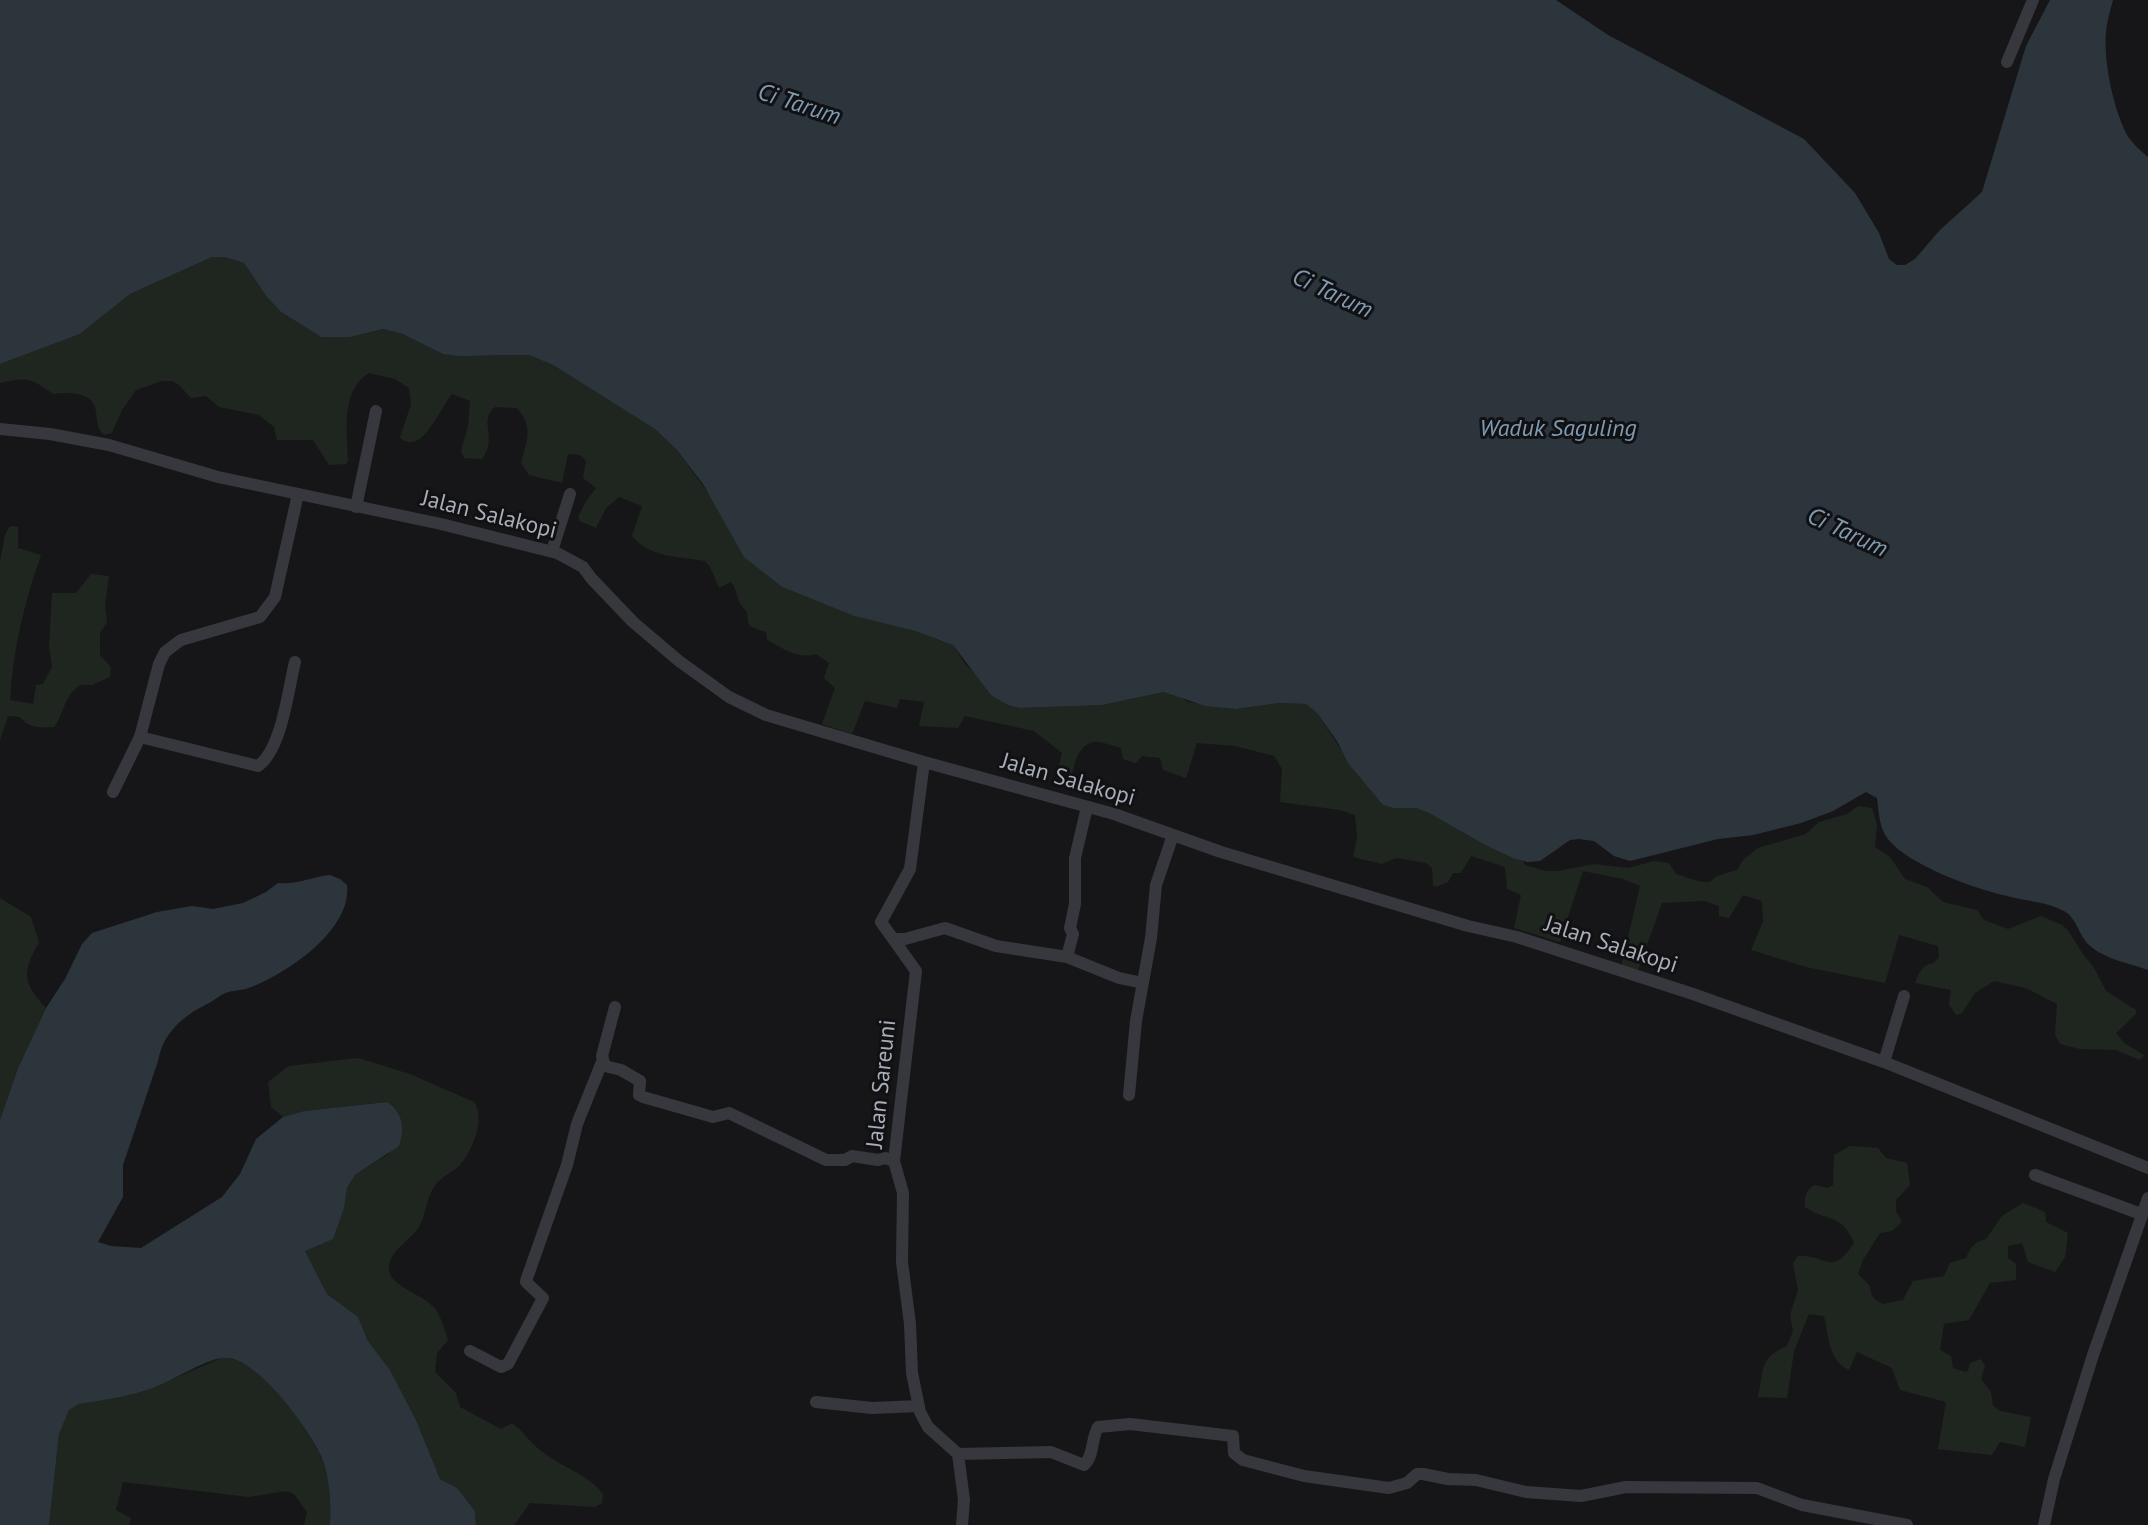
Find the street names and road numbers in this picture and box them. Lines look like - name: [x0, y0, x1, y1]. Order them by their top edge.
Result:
- street label: Jalan Salakopi: [419, 485, 559, 545]
- street label: Jalan Salakopi: [998, 748, 1138, 812]
- street label: Jalan Salakopi: [1541, 910, 1681, 980]
- street label: Jalan Sareuni: [862, 1018, 902, 1150]

